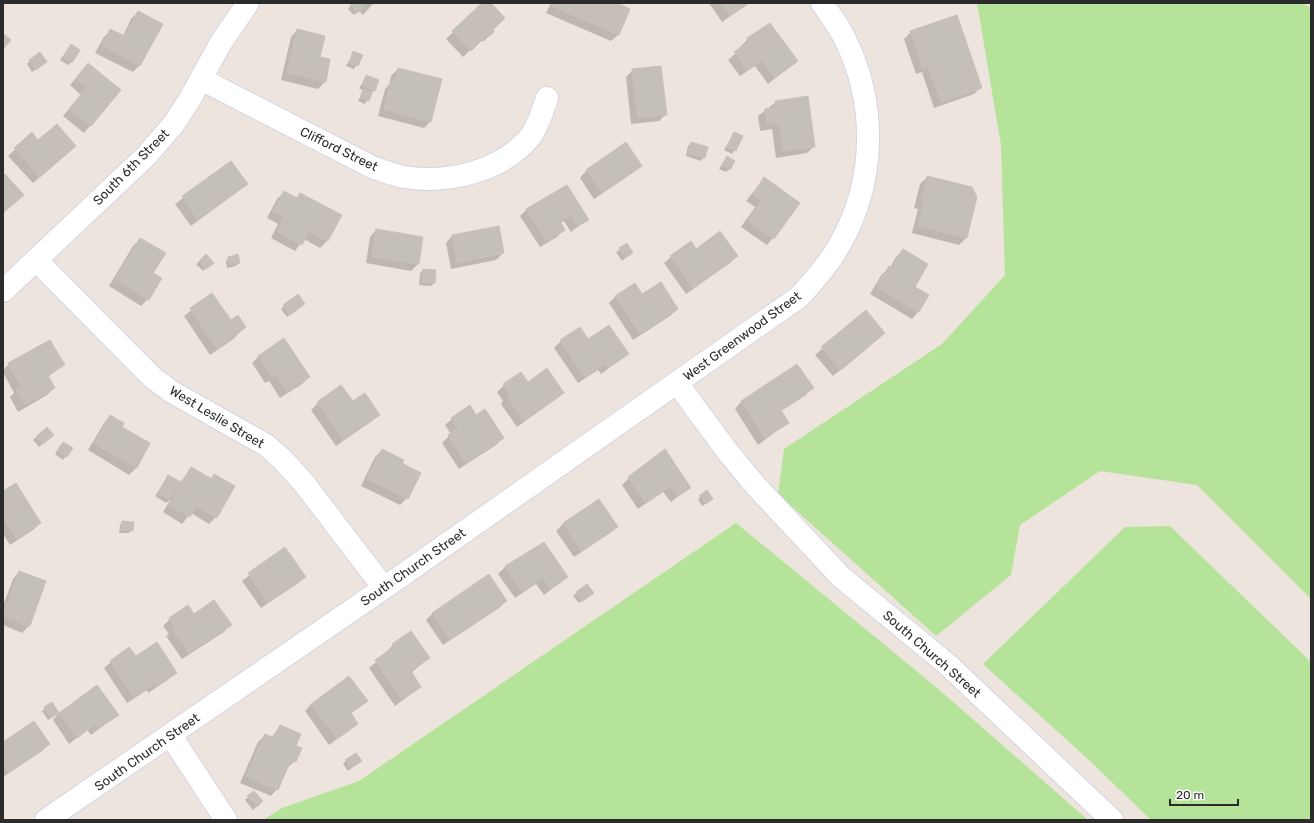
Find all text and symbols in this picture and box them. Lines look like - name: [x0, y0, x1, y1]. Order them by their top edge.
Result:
- street label: Clifford Street: [298, 124, 380, 174]
- street label: South 6th Street: [90, 126, 172, 208]
- street label: West Greenwood Street: [680, 288, 804, 384]
- street label: West Leslie Street: [167, 383, 267, 451]
- street label: South Church Street: [358, 525, 468, 609]
- street label: South Church Street: [880, 607, 984, 701]
- street label: South Church Street: [92, 710, 202, 794]
- scale bar: [1170, 781, 1238, 807]
- text: 20 m: [1176, 788, 1204, 802]

